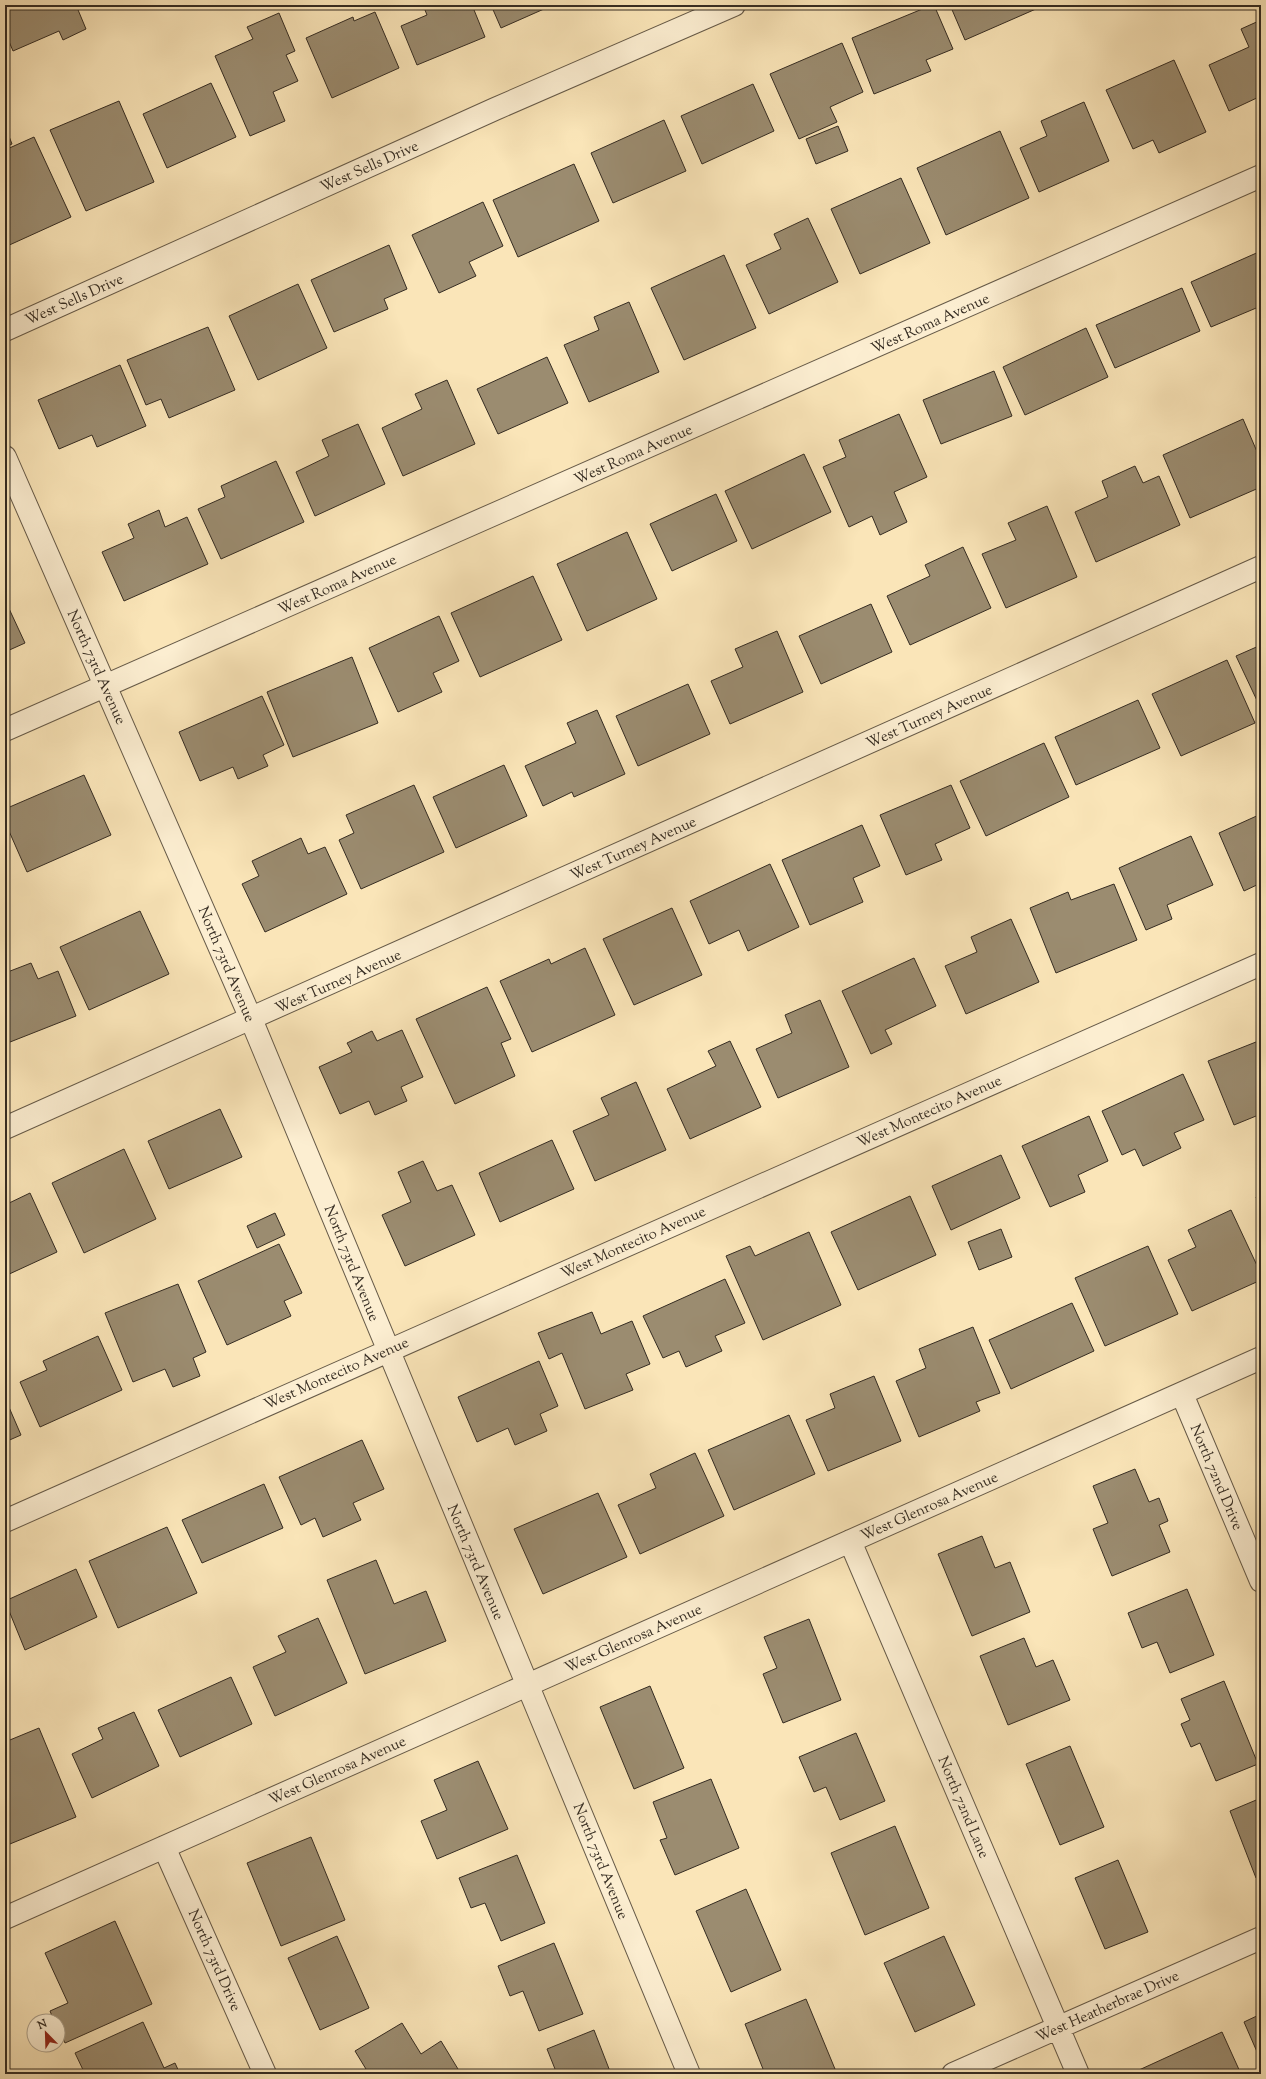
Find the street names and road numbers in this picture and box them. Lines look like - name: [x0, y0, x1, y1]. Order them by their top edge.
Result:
- street label: West Sells Drive: [317, 136, 422, 198]
- street label: West Sells Drive: [22, 269, 127, 331]
- street label: West Roma Avenue: [868, 289, 993, 360]
- street label: West Roma Avenue: [571, 420, 696, 491]
- street label: West Roma Avenue: [275, 550, 400, 621]
- street label: North 73rd Avenue: [61, 607, 130, 728]
- street label: West Turney Avenue: [863, 680, 996, 755]
- street label: West Turney Avenue: [567, 812, 700, 887]
- street label: North 73rd Avenue: [192, 904, 259, 1026]
- street label: West Turney Avenue: [272, 945, 405, 1020]
- street label: West Montecito Avenue: [854, 1071, 1005, 1154]
- street label: North 73rd Avenue: [318, 1202, 383, 1325]
- street label: West Montecito Avenue: [558, 1202, 709, 1285]
- street label: West Montecito Avenue: [261, 1333, 412, 1416]
- street label: North 72nd Drive: [1184, 1421, 1247, 1534]
- street label: West Glenrosa Avenue: [858, 1468, 1002, 1547]
- street label: North 73rd Avenue: [441, 1502, 508, 1624]
- street label: West Glenrosa Avenue: [562, 1600, 706, 1679]
- street label: West Glenrosa Avenue: [266, 1732, 410, 1811]
- street label: North 72nd Lane: [932, 1753, 994, 1862]
- street label: North 73rd Avenue: [567, 1800, 632, 1923]
- street label: North 73rd Drive: [182, 1906, 246, 2015]
- street label: West Heatherbrae Drive: [1032, 1966, 1183, 2049]

